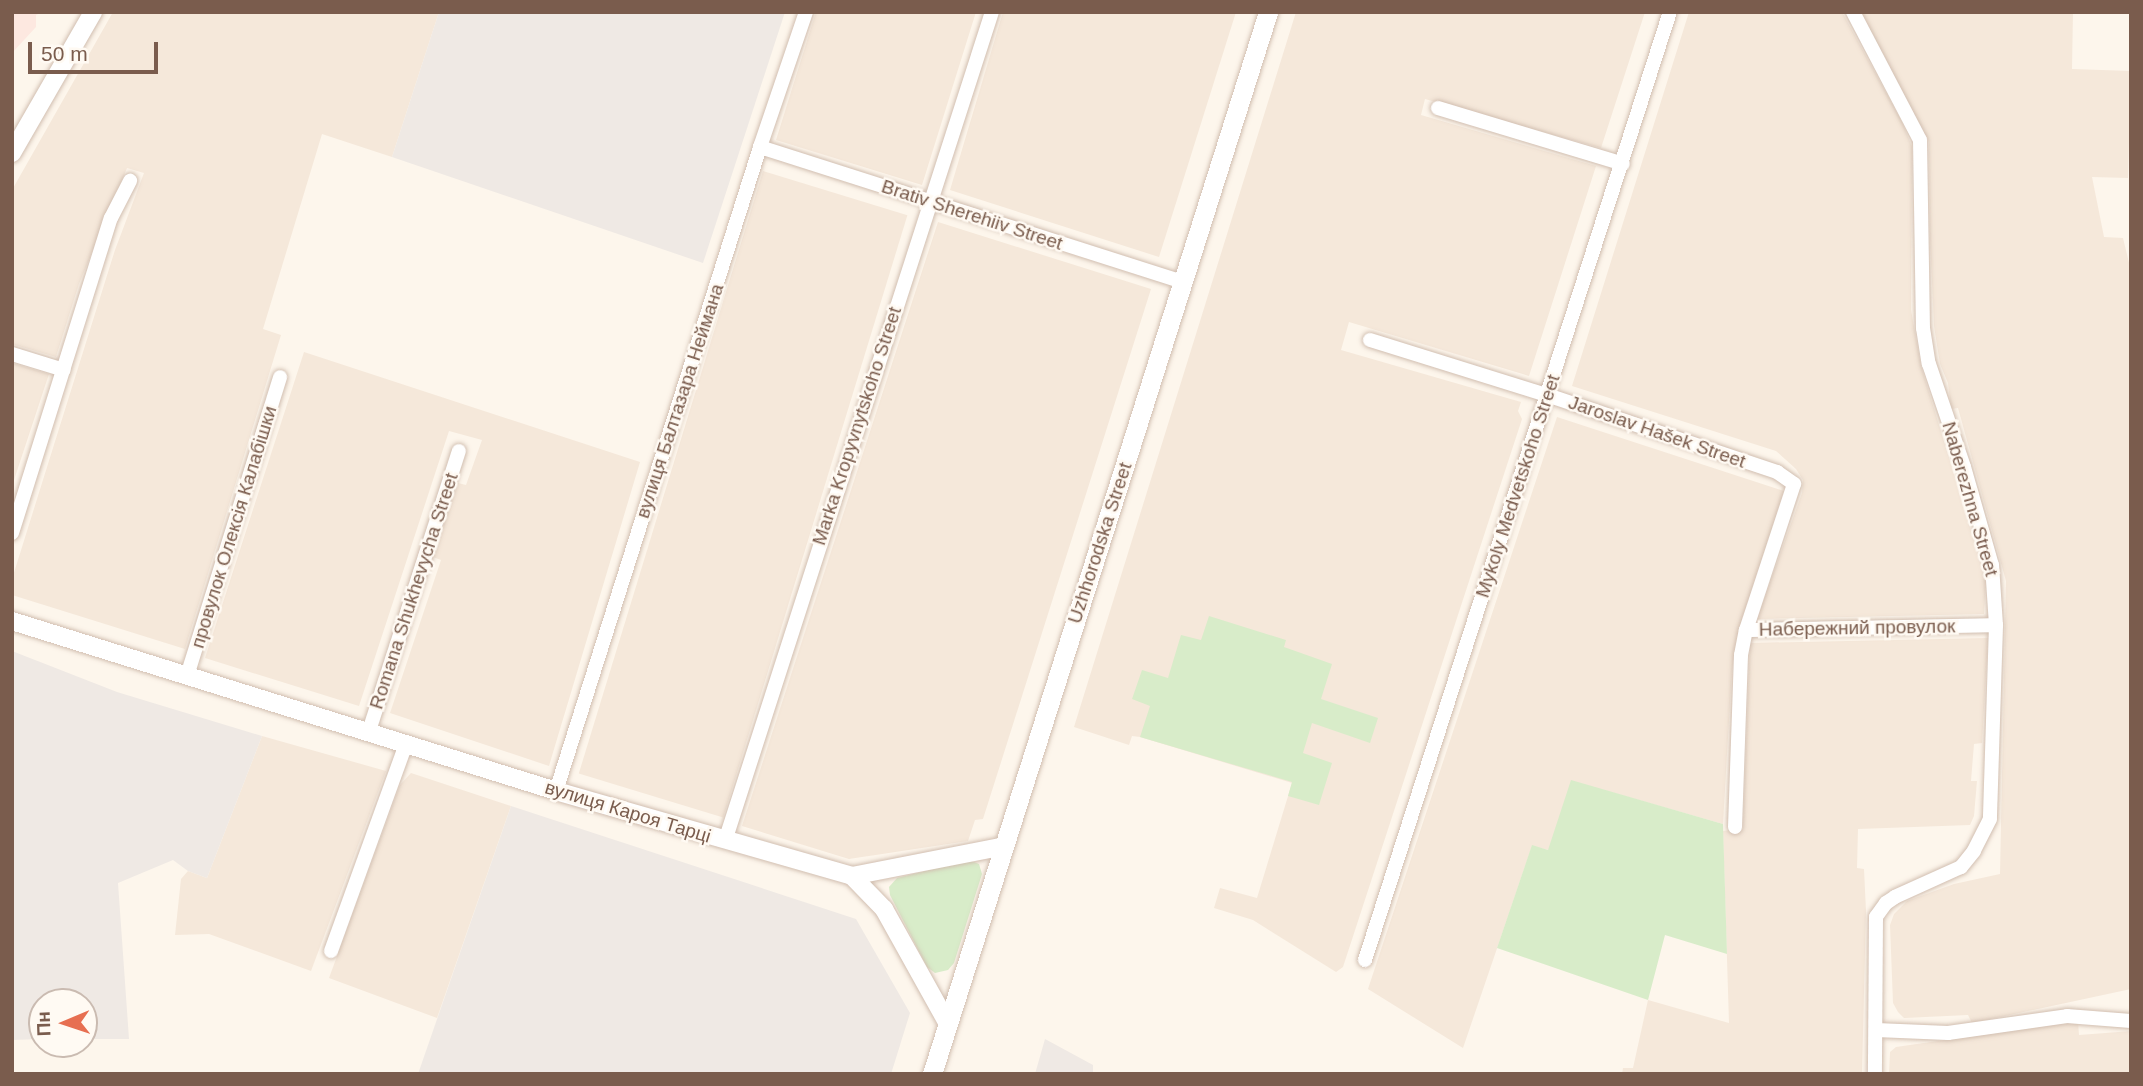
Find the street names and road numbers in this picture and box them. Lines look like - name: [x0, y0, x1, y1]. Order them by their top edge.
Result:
- street label: Brativ Sherehiiv Street: [879, 175, 1065, 255]
- street label: вулиця Балтазара Неймана: [631, 281, 729, 521]
- street label: Marka Kropyvnytskoho Street: [808, 304, 906, 548]
- street label: Mykoly Medvetskoho Street: [1471, 372, 1565, 600]
- street label: Jaroslav Hašek Street: [1565, 391, 1749, 473]
- street label: провулок Олексія Калабішки: [186, 403, 282, 651]
- street label: Naberezhna Street: [1937, 419, 2003, 579]
- street label: Uzhhorodska Street: [1063, 460, 1137, 626]
- street label: Romana Shukhevycha Street: [365, 470, 463, 712]
- street label: Набережний провулок: [1759, 615, 1955, 641]
- street label: вулиця Кароя Тарці: [542, 776, 714, 848]

